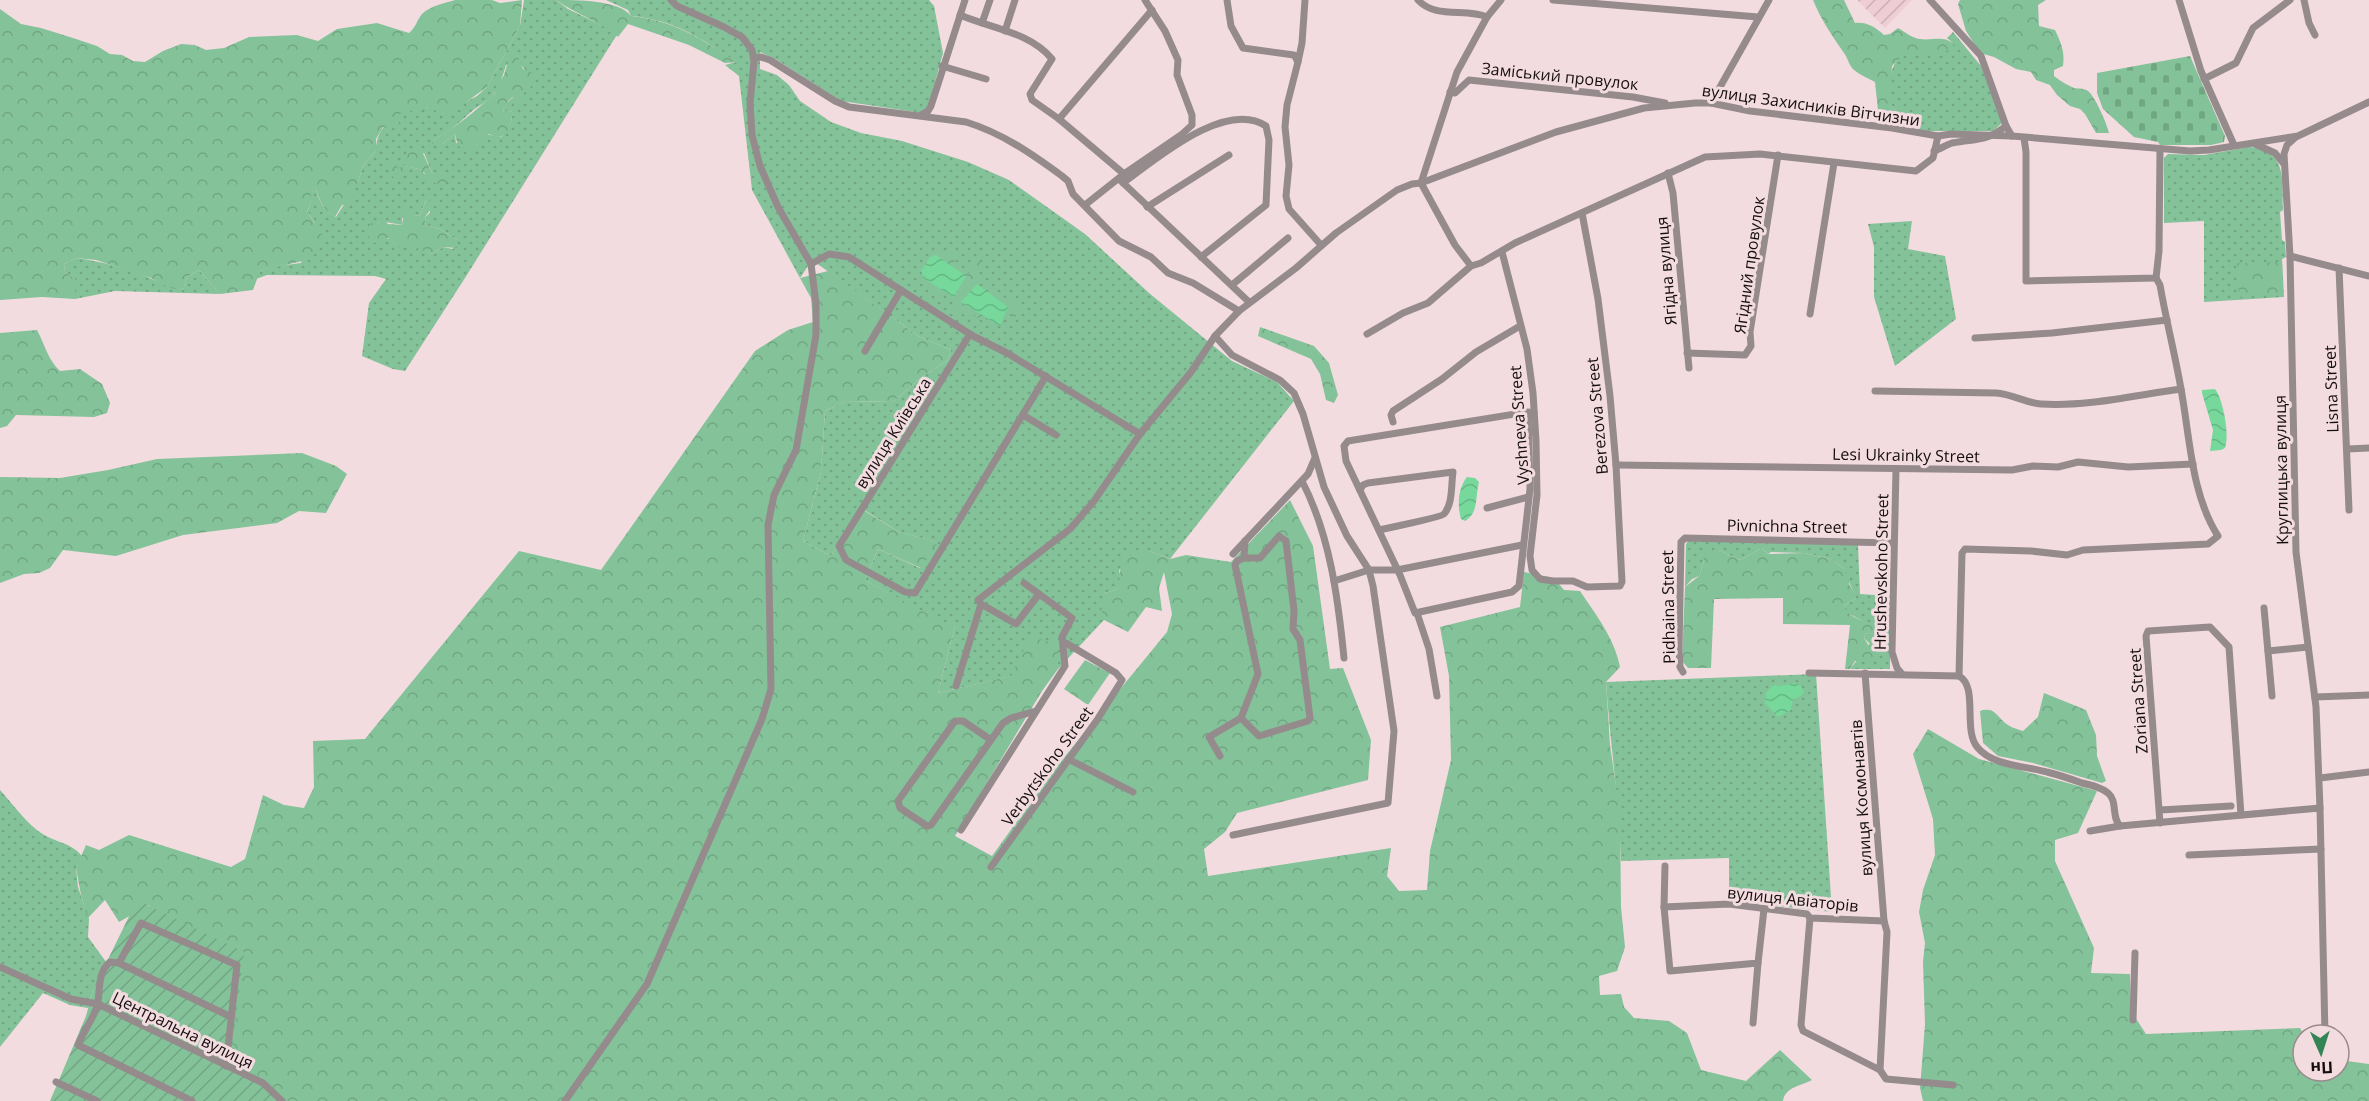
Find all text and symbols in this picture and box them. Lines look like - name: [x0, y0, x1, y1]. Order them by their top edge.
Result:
- street label: Заміський провулок: [1481, 57, 1640, 95]
- street label: вулиця Захисників Вітчизни: [1701, 79, 1921, 131]
- street label: Ягідний провулок: [1728, 194, 1770, 335]
- street label: Ягідна вулиця: [1650, 216, 1682, 326]
- street label: Lisna Street: [2318, 345, 2344, 433]
- street label: Berezova Street: [1581, 356, 1613, 476]
- street label: Vyshneva Street: [1504, 364, 1534, 485]
- street label: вулиця Київська: [850, 373, 936, 493]
- street label: Круглицька вулиця: [2269, 395, 2293, 545]
- street label: Lesi Ukrainky Street: [1832, 443, 1980, 467]
- street label: Hrushevskoho Street: [1869, 493, 1893, 650]
- street label: Pivnichna Street: [1727, 514, 1848, 538]
- street label: Pidhaina Street: [1656, 550, 1680, 664]
- street label: Zoriana Street: [2123, 647, 2153, 755]
- street label: Verbytskoho Street: [996, 702, 1098, 830]
- street label: вулиця Космонавтів: [1845, 719, 1877, 877]
- street label: вулиця Авіаторів: [1726, 881, 1860, 917]
- street label: Центральна вулиця: [109, 986, 257, 1074]
- north arrow: [2291, 1023, 2351, 1083]
- text: Пн: [2310, 1056, 2334, 1080]

